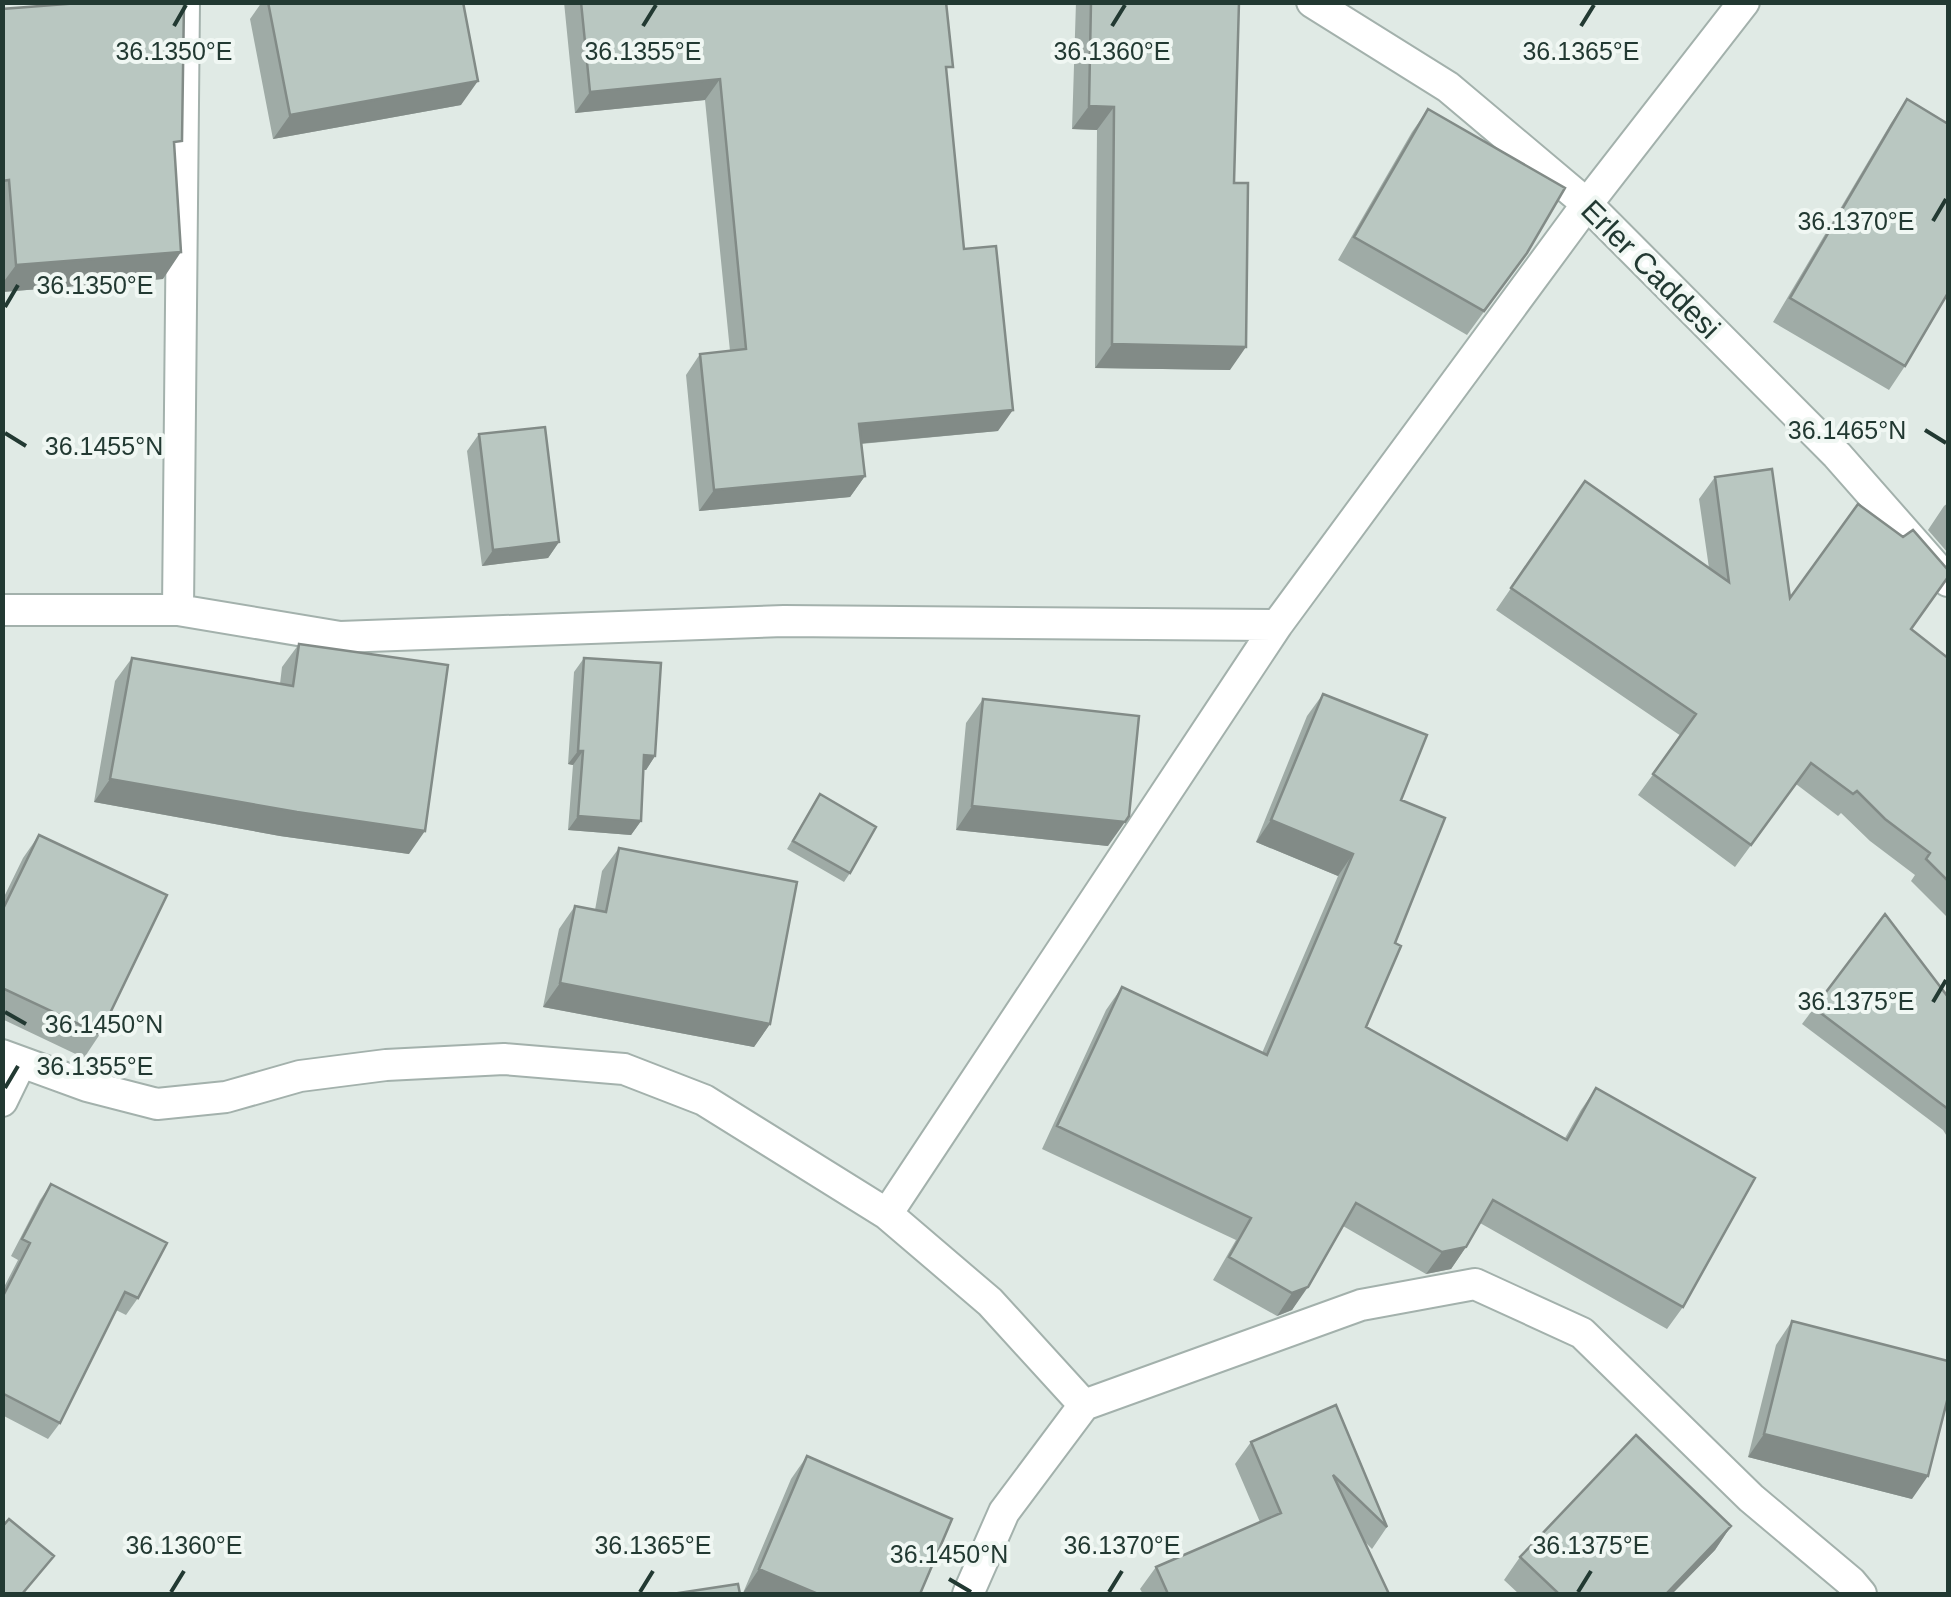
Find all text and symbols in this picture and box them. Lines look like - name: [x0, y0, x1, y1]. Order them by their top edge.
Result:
- text: 36.1350°E: [115, 37, 233, 65]
- text: 36.1355°E: [584, 37, 702, 65]
- text: 36.1360°E: [1053, 37, 1171, 65]
- text: 36.1365°E: [1522, 37, 1640, 65]
- street label: Erler Caddesi: [1575, 193, 1727, 345]
- text: 36.1370°E: [1797, 207, 1915, 235]
- text: 36.1350°E: [36, 271, 154, 299]
- text: 36.1465°N: [1788, 416, 1906, 444]
- text: 36.1455°N: [45, 432, 163, 460]
- text: 36.1375°E: [1797, 987, 1915, 1015]
- text: 36.1450°N: [45, 1010, 163, 1038]
- text: 36.1355°E: [36, 1052, 154, 1080]
- text: 36.1360°E: [125, 1531, 243, 1559]
- text: 36.1365°E: [594, 1531, 712, 1559]
- text: 36.1370°E: [1063, 1531, 1181, 1559]
- text: 36.1375°E: [1532, 1531, 1650, 1559]
- text: 36.1450°N: [890, 1540, 1008, 1568]

